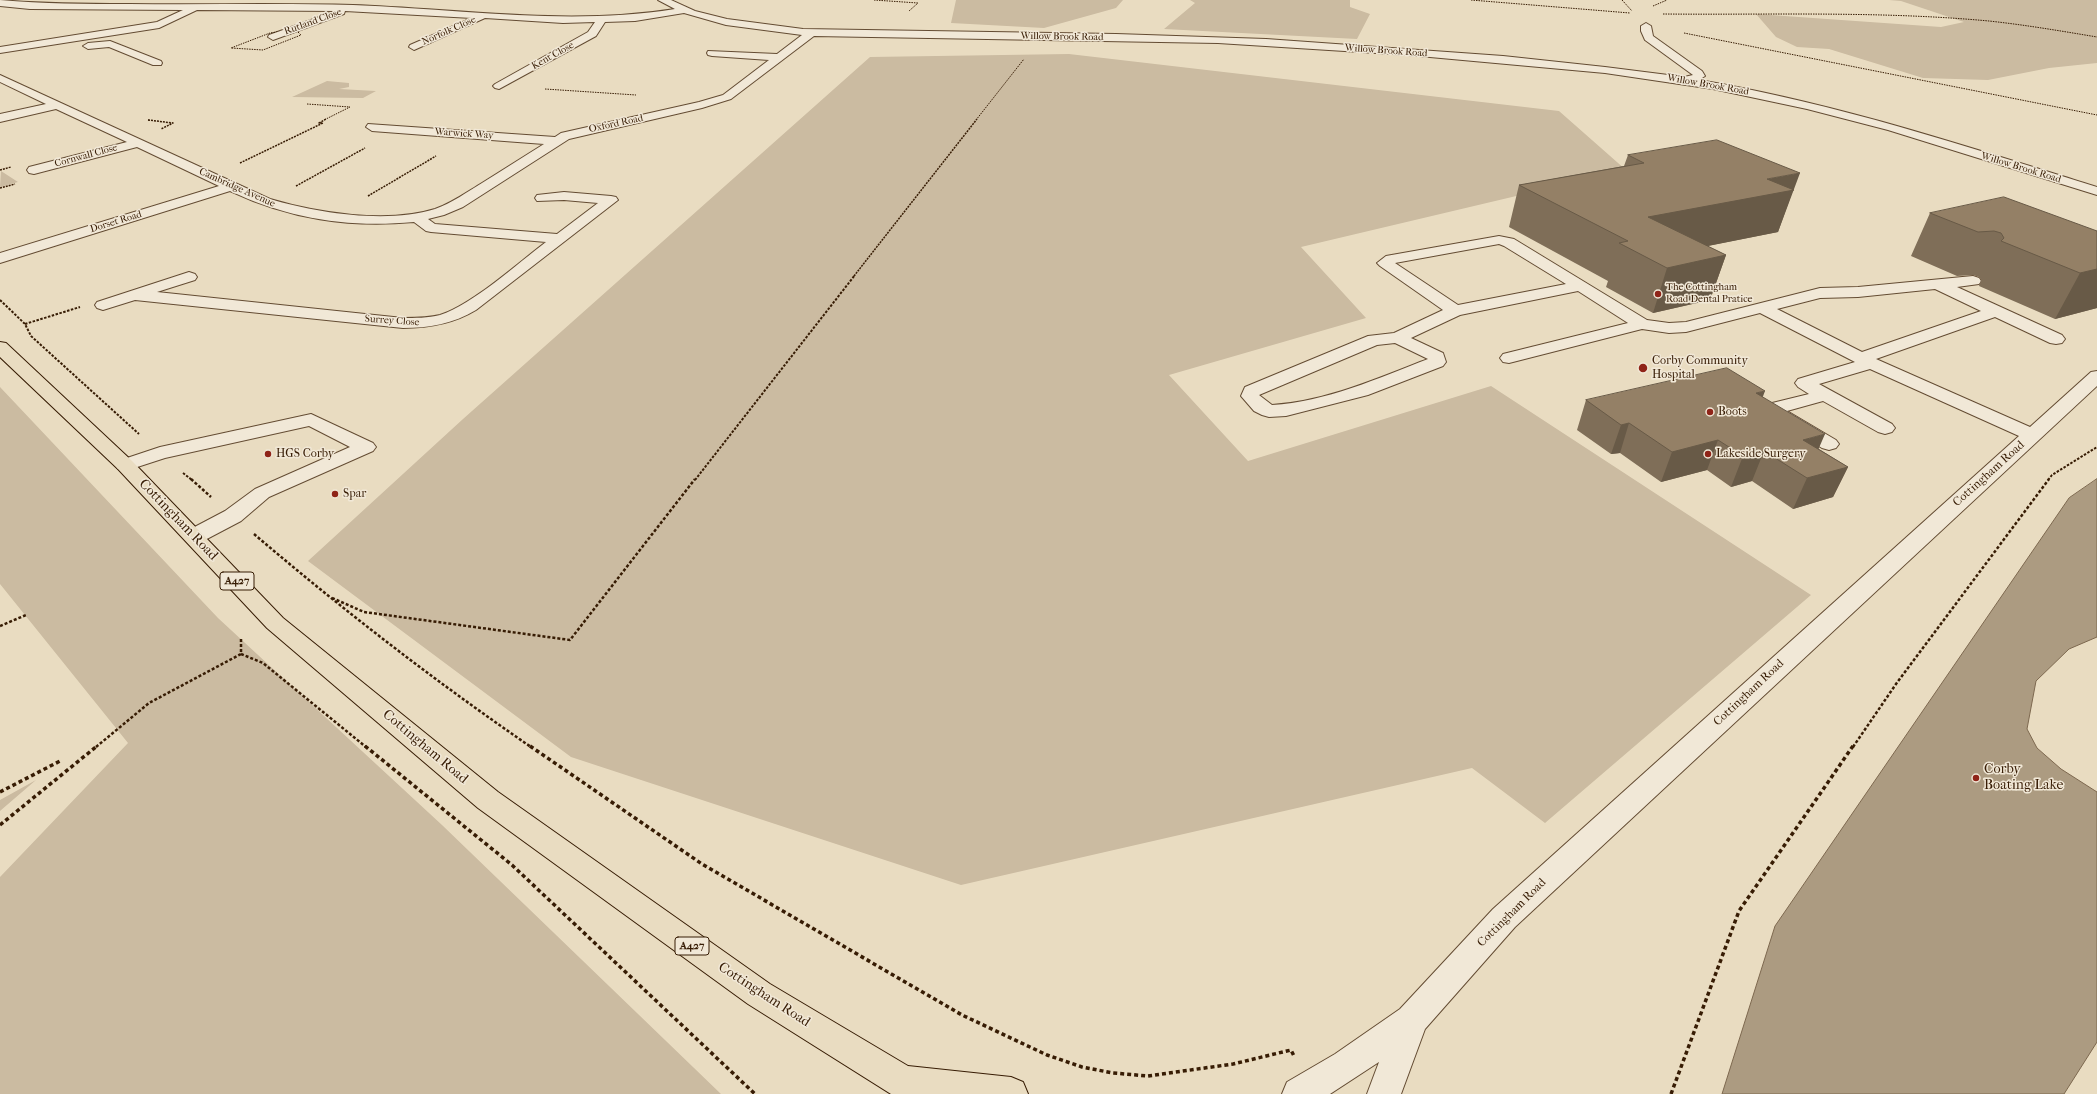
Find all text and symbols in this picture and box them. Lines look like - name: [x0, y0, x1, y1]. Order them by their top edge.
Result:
- street label: Rutland Close: [283, 6, 343, 38]
- street label: Norfolk Close: [420, 14, 478, 48]
- street label: Willow Brook Road: [1020, 30, 1104, 44]
- street label: Kent Close: [530, 39, 576, 73]
- street label: Willow Brook Road: [1344, 42, 1428, 60]
- street label: Willow Brook Road: [1666, 72, 1750, 98]
- street label: Oxford Road: [588, 112, 644, 136]
- street label: Warwick Way: [434, 126, 494, 142]
- street label: Cornwall Close: [53, 142, 119, 170]
- street label: Willow Brook Road: [1980, 150, 2062, 186]
- street label: Cambridge Avenue: [197, 166, 277, 210]
- street label: Dorset Road: [89, 208, 143, 236]
- place label: The Cottingham Road Dental Pratice: [1666, 282, 1753, 306]
- marker: The Cottingham Road Dental Pratice: [1653, 289, 1663, 299]
- street label: Surrey Close: [364, 313, 420, 329]
- place label: Corby Community Hospital: [1652, 354, 1748, 382]
- marker: Corby Community Hospital: [1637, 362, 1649, 374]
- place label: Boots: [1718, 405, 1747, 419]
- marker: Boots: [1705, 407, 1715, 417]
- street label: Cottingham Road: [1950, 438, 2028, 510]
- place label: HGS Corby: [276, 447, 334, 461]
- place label: Lakeside Surgery: [1716, 447, 1806, 461]
- marker: HGS Corby: [263, 449, 273, 459]
- marker: Lakeside Surgery: [1703, 449, 1713, 459]
- street label: Cottingham Road: [135, 476, 221, 564]
- place label: Spar: [343, 487, 366, 501]
- marker: Spar: [330, 489, 340, 499]
- road number: A427: [220, 572, 254, 590]
- street label: Cottingham Road: [1711, 657, 1787, 729]
- street label: Cottingham Road: [379, 706, 471, 788]
- place label: Corby Boating Lake: [1984, 762, 2063, 794]
- marker: Corby Boating Lake: [1971, 773, 1981, 783]
- street label: Cottingham Road: [1475, 876, 1549, 950]
- road number: A427: [675, 937, 709, 955]
- street label: Cottingham Road: [715, 959, 813, 1031]

